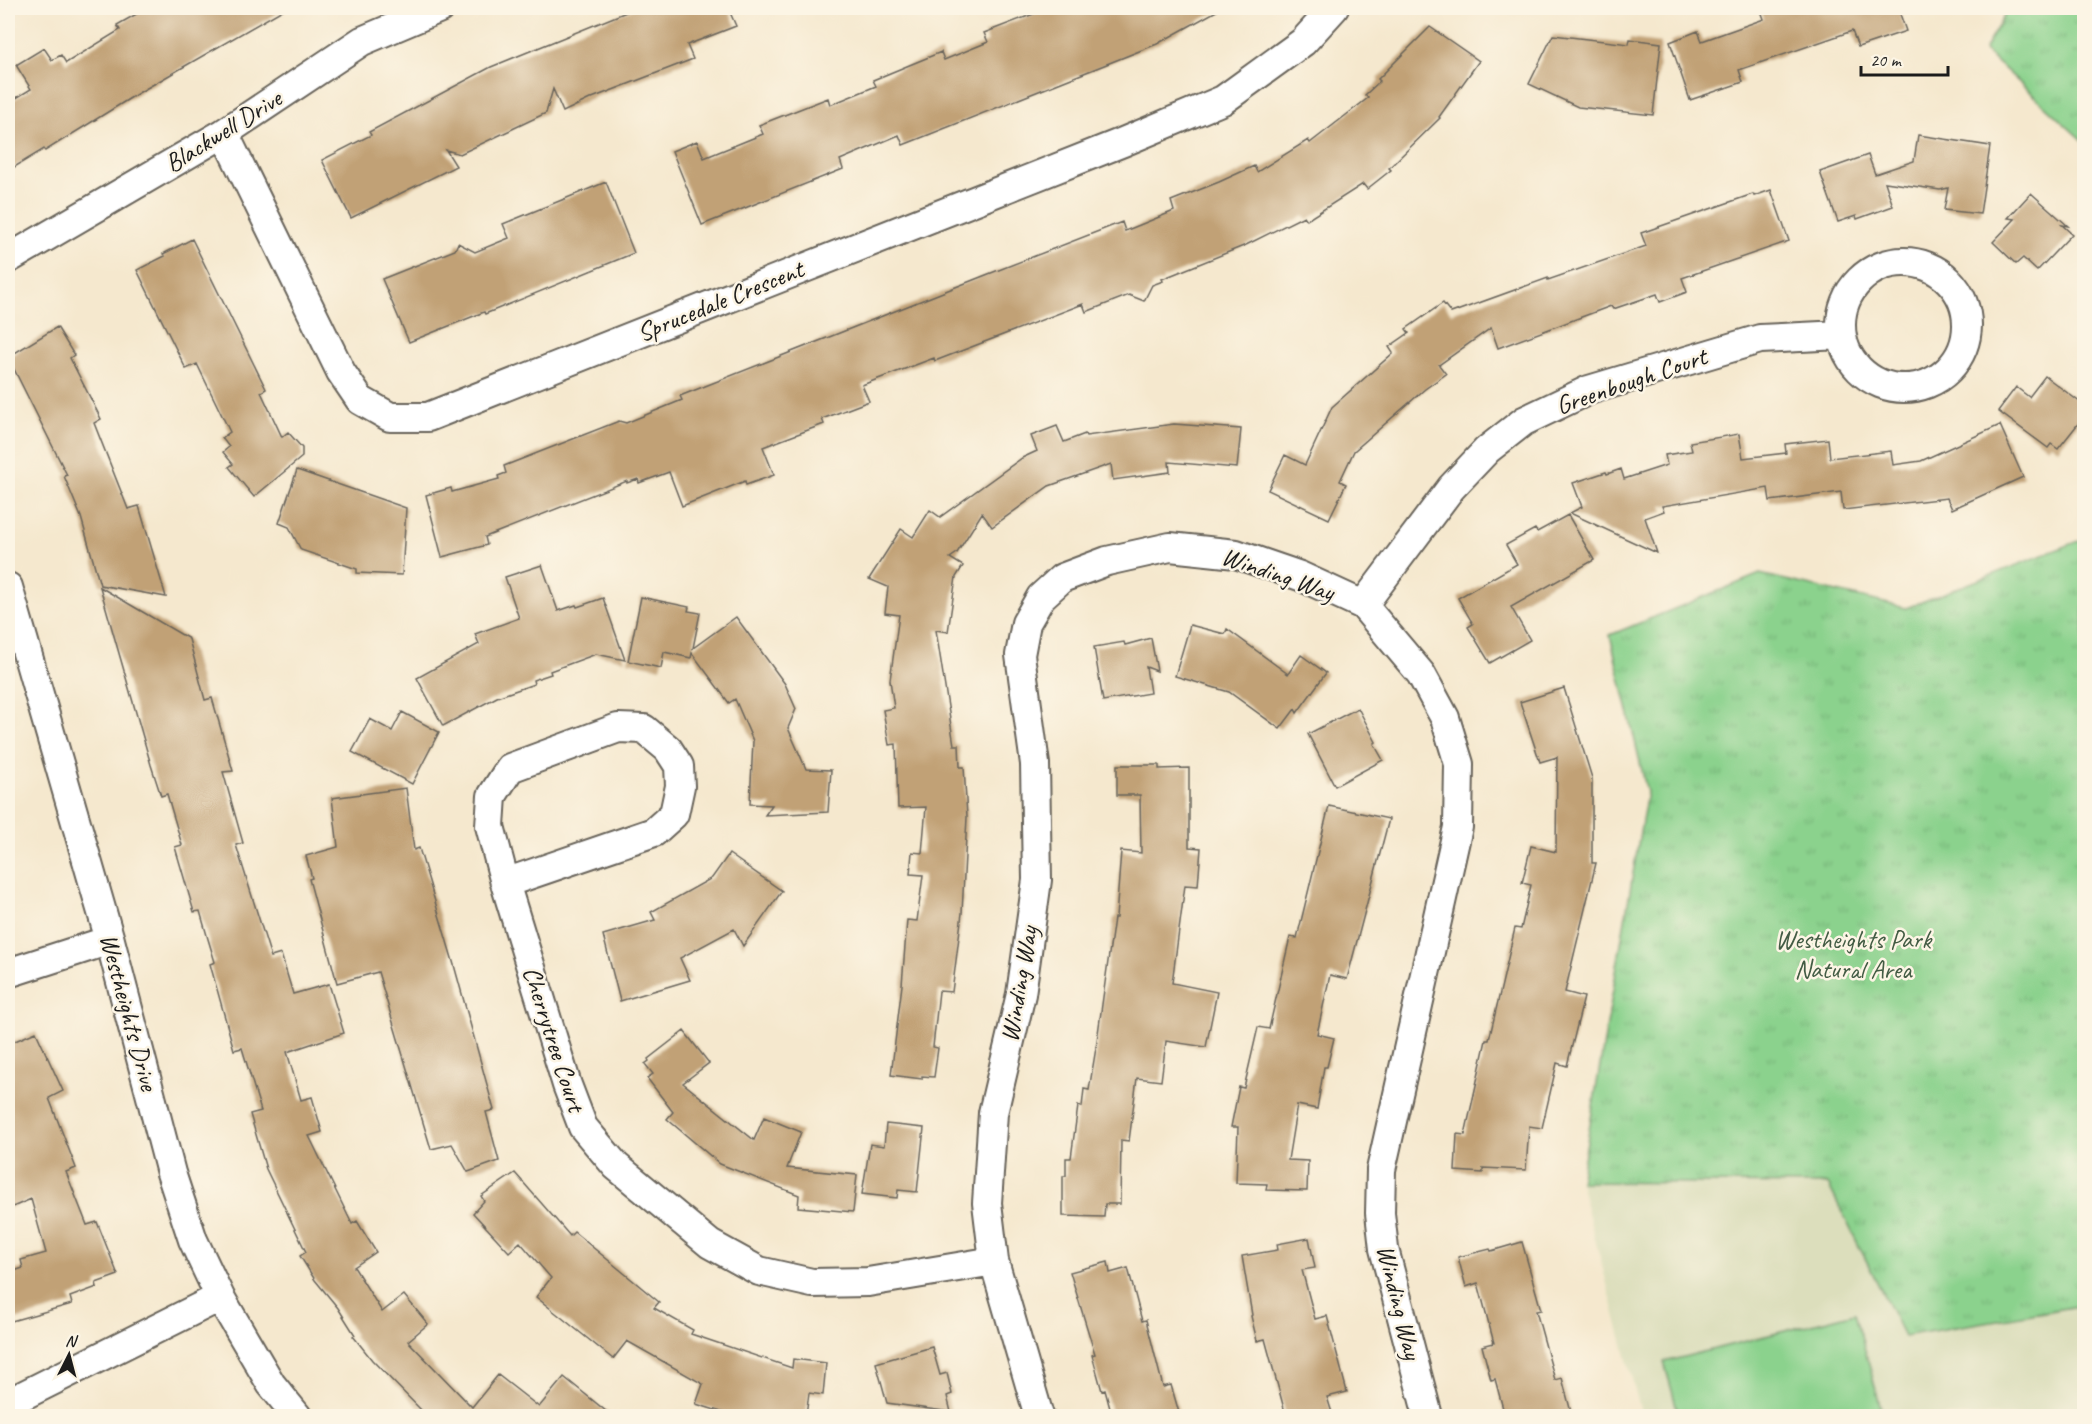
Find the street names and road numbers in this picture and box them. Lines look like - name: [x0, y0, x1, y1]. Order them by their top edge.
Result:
- street label: Blackwell Drive: [158, 81, 290, 180]
- street label: Sprucedale Crescent: [632, 252, 810, 349]
- street label: Greenbough Court: [1551, 339, 1713, 422]
- street label: Winding Way: [1217, 539, 1341, 609]
- street label: Winding Way: [993, 922, 1046, 1044]
- street label: Westheights Drive: [92, 930, 166, 1096]
- street label: Cherrytree Court: [515, 962, 594, 1118]
- street label: Winding Way: [1369, 1241, 1430, 1365]

